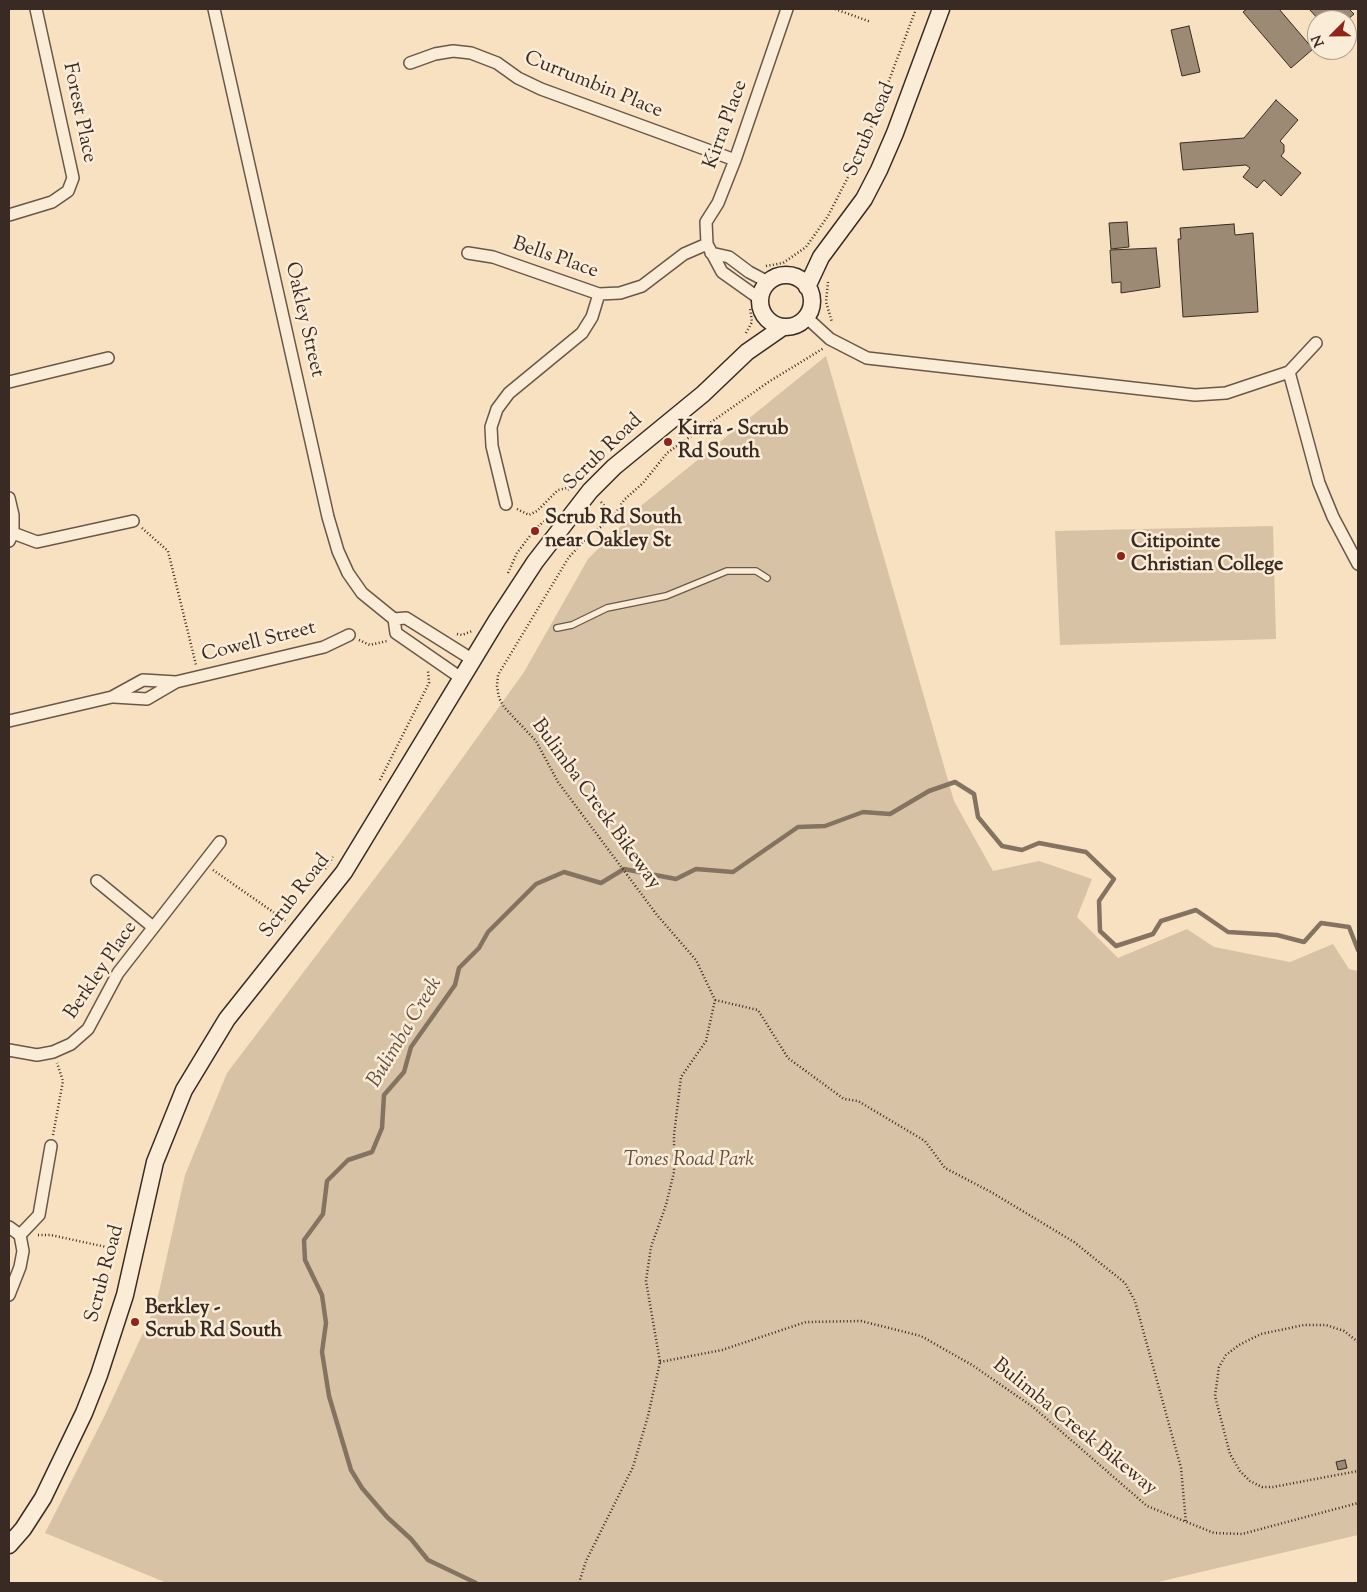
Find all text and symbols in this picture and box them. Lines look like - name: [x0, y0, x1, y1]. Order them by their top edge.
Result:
- north arrow: [1307, 10, 1357, 60]
- text: N: [1308, 31, 1331, 50]
- street label: Currumbin Place: [520, 47, 666, 125]
- street label: Forest Place: [56, 61, 100, 165]
- street label: Kirra Place: [700, 77, 754, 173]
- street label: Scrub Road: [840, 79, 902, 181]
- street label: Bells Place: [509, 233, 601, 285]
- street label: Oakley Street: [278, 260, 328, 380]
- street label: Scrub Road: [560, 410, 648, 496]
- place label: Kirra - Scrub Rd South: [678, 419, 788, 466]
- marker: Kirra - Scrub Rd South: [662, 436, 674, 448]
- place label: Scrub Rd South near Oakley St: [545, 508, 682, 555]
- marker: Scrub Rd South near Oakley St: [529, 525, 541, 537]
- place label: Citipointe Christian College: [1131, 532, 1283, 579]
- marker: Citipointe Christian College: [1115, 550, 1127, 562]
- street label: Cowell Street: [200, 617, 318, 669]
- street label: Bulimba Creek Bikeway: [525, 715, 665, 895]
- street label: Scrub Road: [256, 850, 336, 944]
- street label: Berkley Place: [60, 917, 144, 1025]
- water label: Bulimba Creek: [363, 973, 449, 1093]
- park label: Tones Road Park: [624, 1150, 754, 1174]
- street label: Scrub Road: [81, 1223, 131, 1325]
- place label: Berkley - Scrub Rd South: [145, 1298, 282, 1345]
- marker: Berkley - Scrub Rd South: [129, 1316, 141, 1328]
- street label: Bulimba Creek Bikeway: [987, 1354, 1161, 1502]

